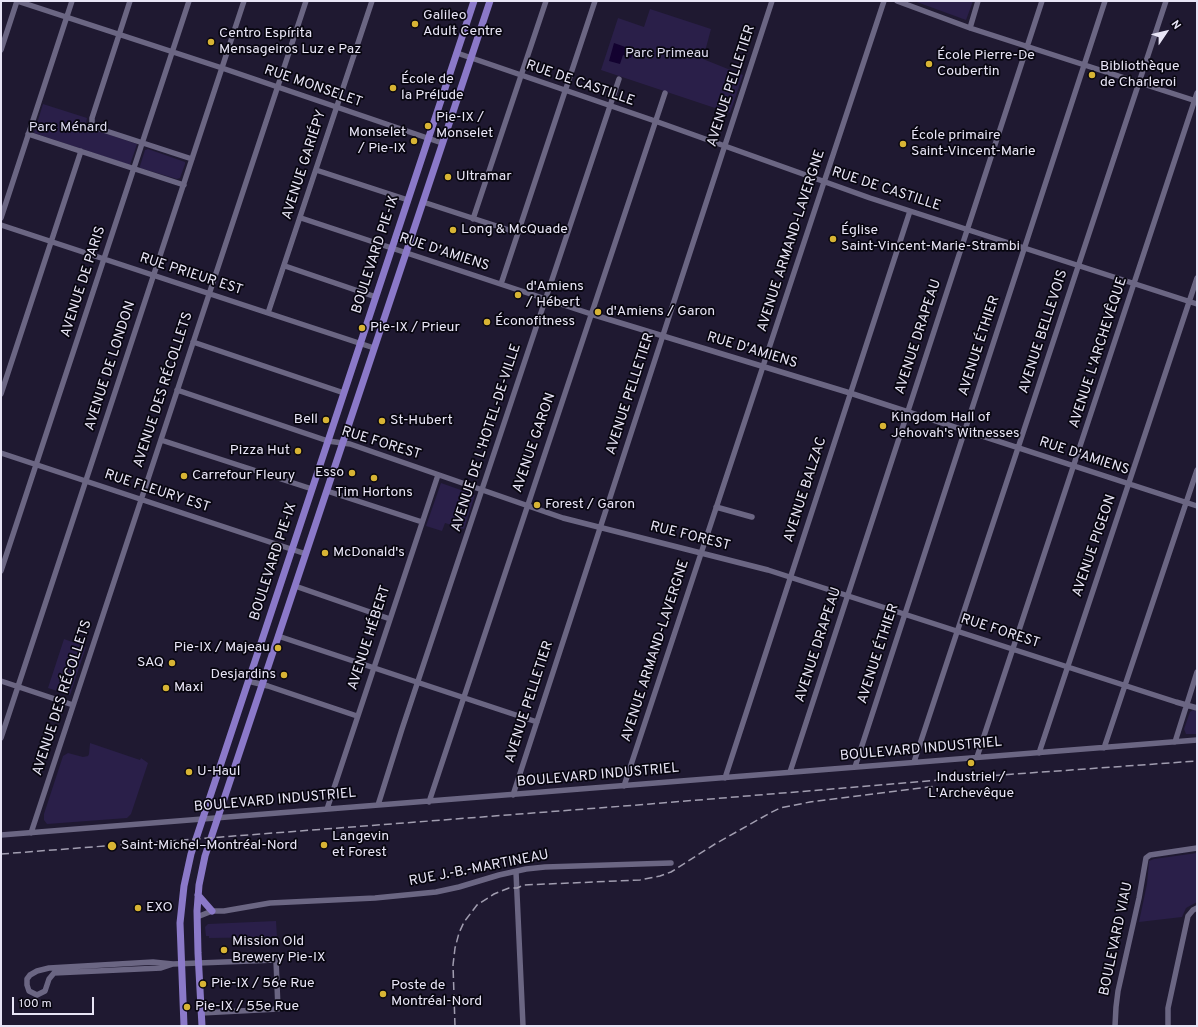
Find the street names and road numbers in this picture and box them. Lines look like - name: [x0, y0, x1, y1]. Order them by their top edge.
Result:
- street label: AVENUE PELLETIER: [704, 23, 760, 149]
- street label: RUE DE CASTILLE: [523, 58, 637, 110]
- street label: RUE MONSELET: [262, 62, 364, 112]
- street label: AVENUE GARIÉPY: [279, 108, 331, 222]
- street label: AVENUE ARMAND-LAVERGNE: [755, 148, 829, 334]
- street label: RUE DE CASTILLE: [829, 164, 943, 216]
- street label: BOULEVARD PIE-IX: [349, 194, 403, 316]
- street label: AVENUE DE PARIS: [58, 224, 110, 340]
- street label: RUE D'AMIENS: [397, 230, 491, 276]
- street label: RUE PRIEUR EST: [137, 250, 245, 300]
- street label: AVENUE BELLEVOIS: [1016, 268, 1072, 396]
- street label: AVENUE L'ARCHEVÊQUE: [1067, 275, 1131, 431]
- street label: AVENUE DRAPEAU: [892, 277, 946, 397]
- street label: AVENUE ÉTHIER: [956, 294, 1004, 398]
- street label: AVENUE DE LONDON: [82, 299, 140, 433]
- street label: AVENUE DES RÉCOLLETS: [131, 310, 197, 470]
- street label: RUE D'AMIENS: [705, 329, 799, 373]
- street label: AVENUE PELLETIER: [603, 331, 659, 457]
- street label: AVENUE DE L'HOTEL-DE-VILLE: [449, 342, 525, 534]
- street label: AVENUE GARON: [510, 391, 560, 495]
- street label: RUE FOREST: [339, 424, 423, 464]
- street label: RUE D'AMIENS: [1037, 434, 1131, 480]
- street label: AVENUE BALZAC: [781, 435, 831, 545]
- street label: RUE FLEURY EST: [102, 467, 212, 517]
- street label: AVENUE PIGEON: [1070, 493, 1120, 599]
- street label: BOULEVARD PIE-IX: [247, 501, 301, 623]
- street label: RUE FOREST: [648, 519, 732, 555]
- street label: AVENUE ARMAND-LAVERGNE: [619, 558, 693, 744]
- street label: AVENUE HÉBERT: [345, 583, 395, 693]
- street label: AVENUE DRAPEAU: [792, 585, 846, 705]
- street label: AVENUE ÉTHIER: [855, 602, 903, 706]
- street label: RUE FOREST: [958, 611, 1042, 653]
- street label: AVENUE DES RÉCOLLETS: [30, 618, 96, 778]
- street label: AVENUE PELLETIER: [502, 639, 558, 765]
- street label: BOULEVARD INDUSTRIEL: [839, 735, 1003, 765]
- street label: BOULEVARD INDUSTRIEL: [516, 761, 680, 791]
- street label: BOULEVARD INDUSTRIEL: [193, 786, 357, 816]
- street label: RUE J.-B.-MARTINEAU: [408, 847, 550, 891]
- street label: BOULEVARD VIAU: [1097, 881, 1137, 997]

